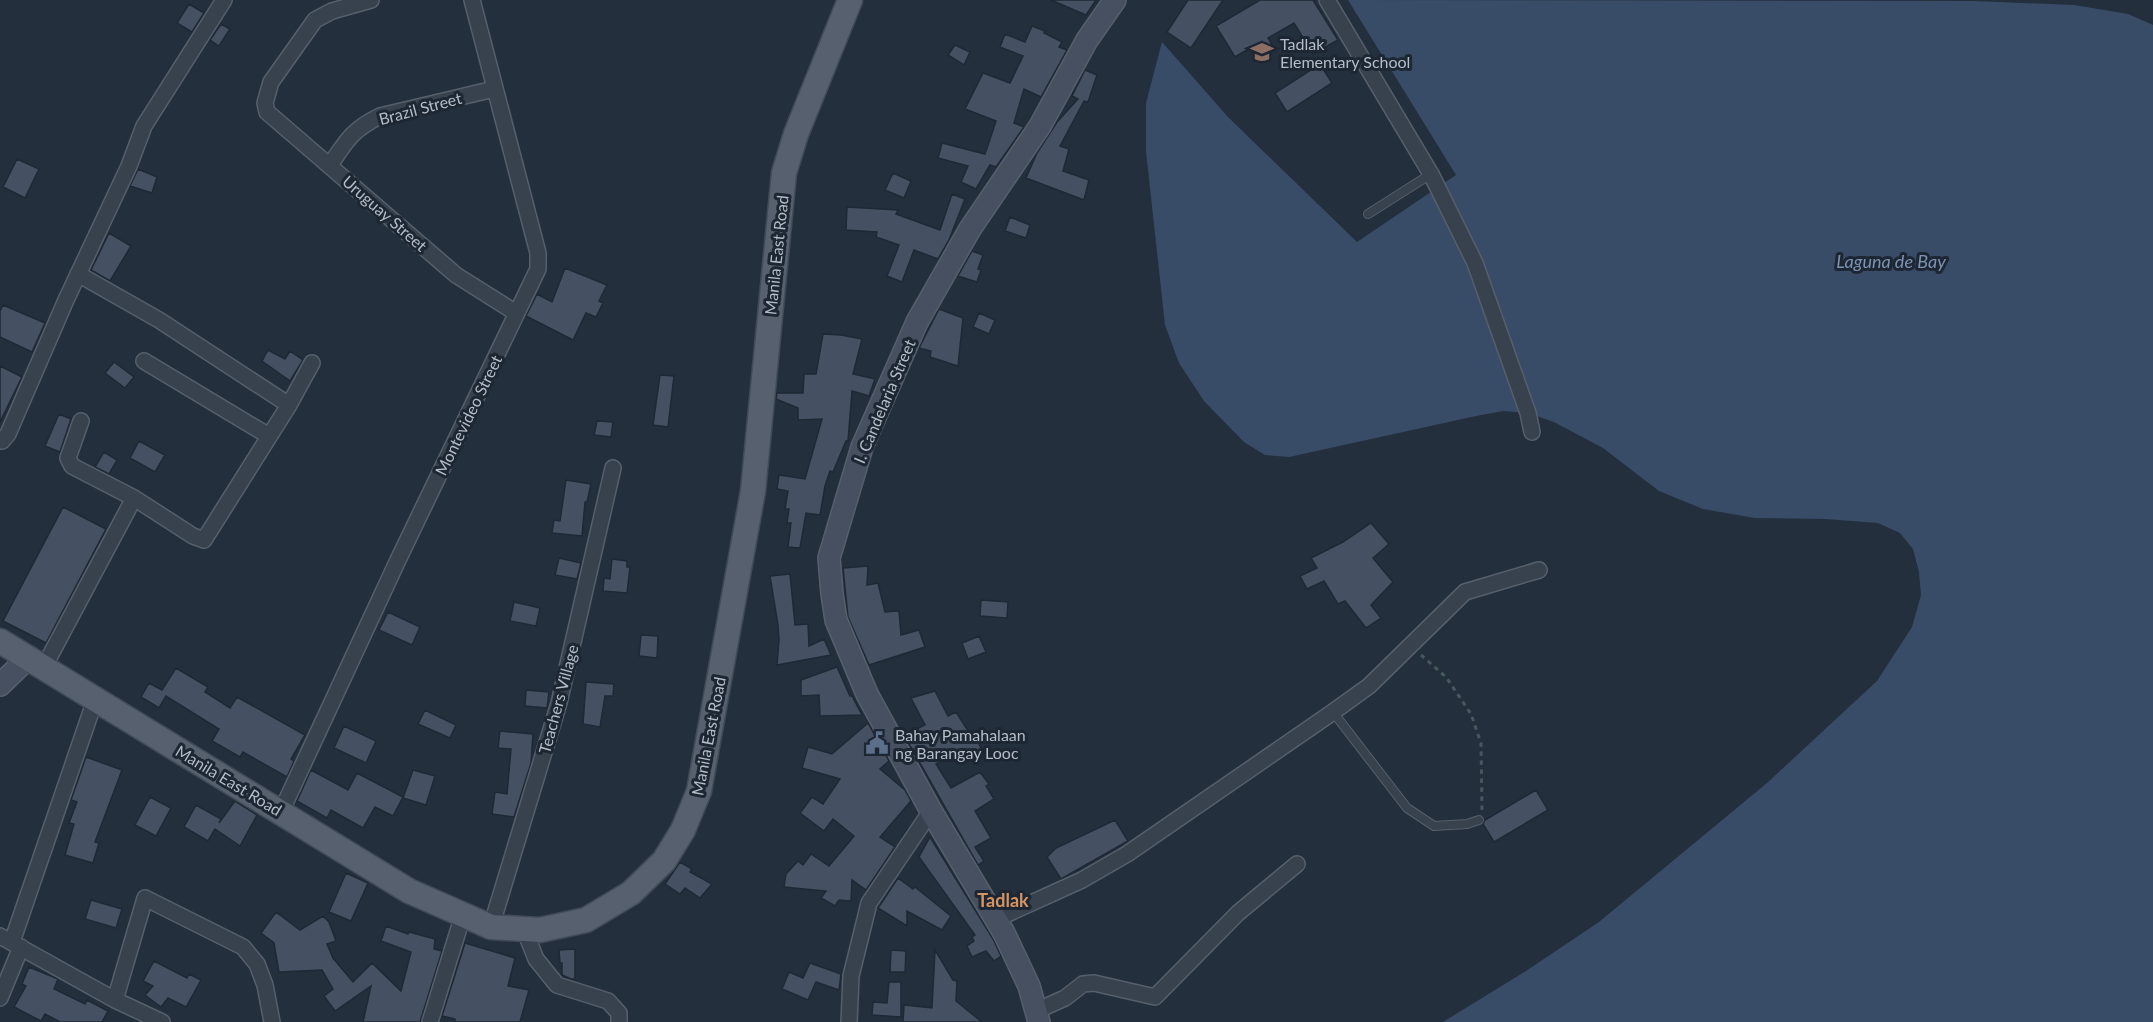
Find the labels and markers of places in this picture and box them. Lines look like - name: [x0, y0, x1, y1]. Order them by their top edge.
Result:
- place label: Tadlak Elementary School: [1280, 34, 1410, 71]
- school or university icon: Tadlak Elementary School: [1249, 39, 1275, 65]
- place label: Bahay Pamahalaan ng Barangay Looc: [895, 725, 1026, 762]
- public building icon: Bahay Pamahalaan ng Barangay Looc: [864, 730, 890, 756]

